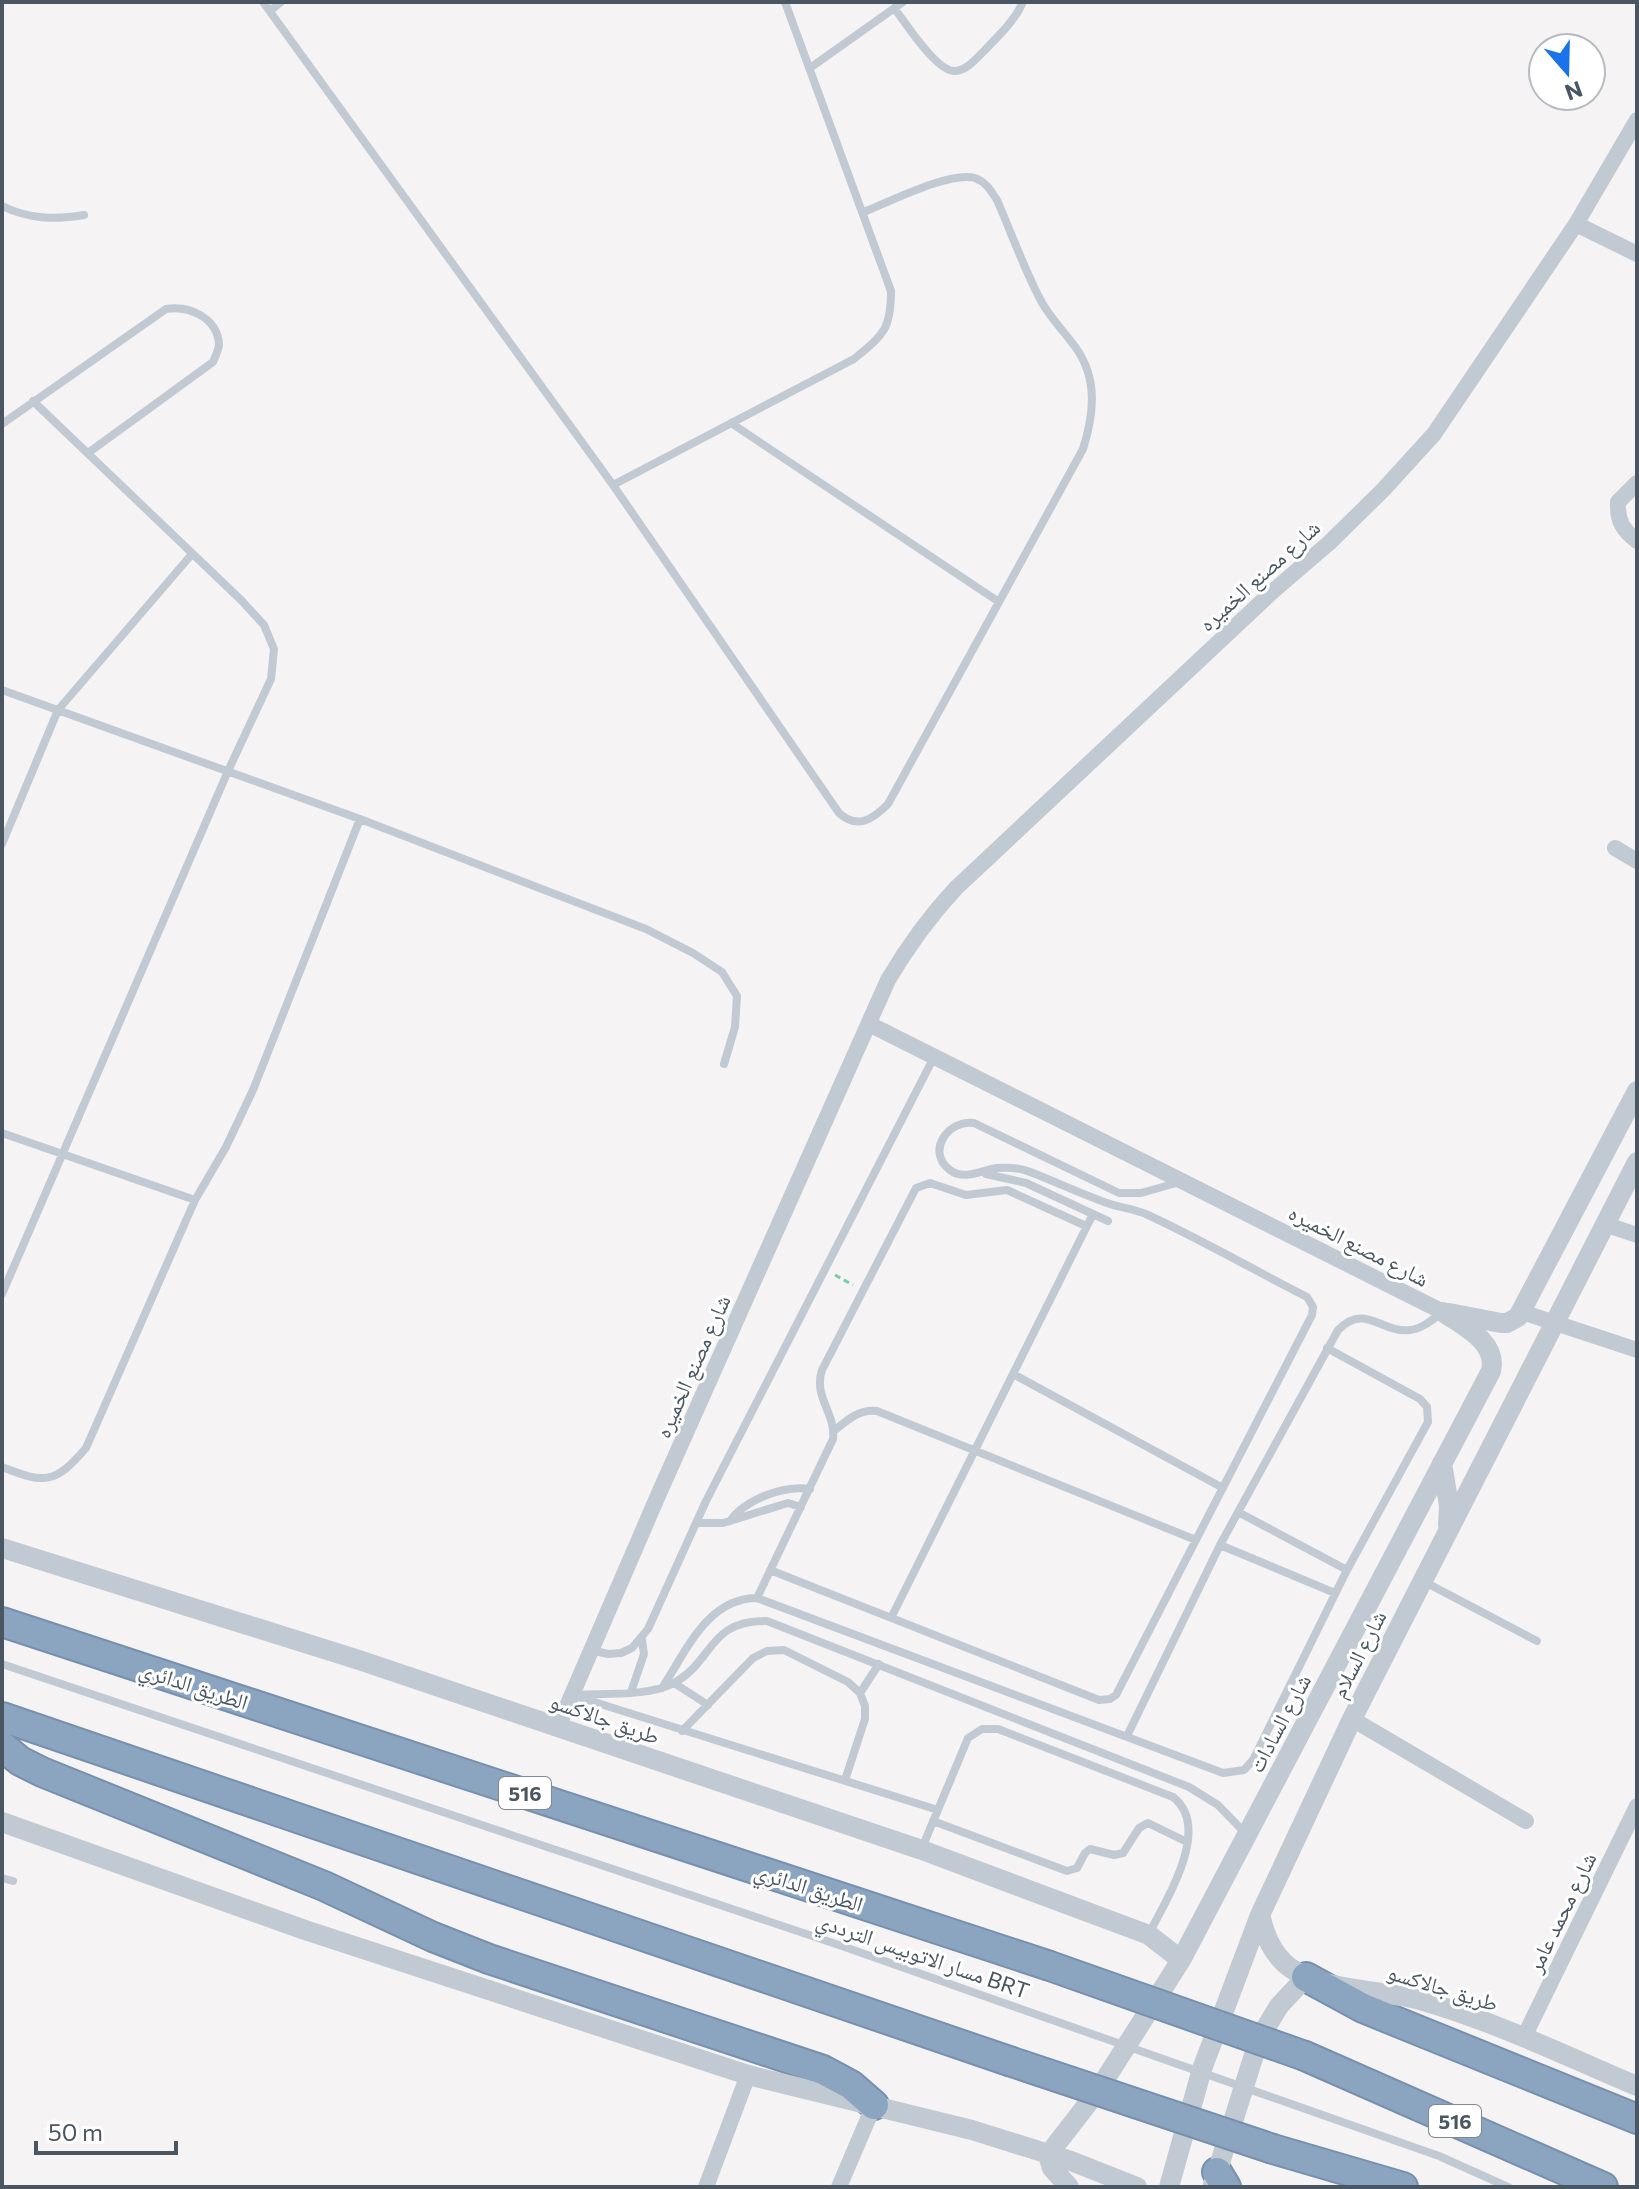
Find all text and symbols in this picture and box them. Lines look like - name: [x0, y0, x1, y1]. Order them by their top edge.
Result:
- north arrow: [1527, 32, 1607, 112]
- text: N: [1562, 76, 1586, 107]
- street label: شارع مصنع الخميره: [1193, 514, 1326, 637]
- street label: شارع مصنع الخميره: [1284, 1198, 1434, 1293]
- street label: شارع مصنع الخميره: [648, 1290, 737, 1442]
- street label: شارع السلام: [1324, 1606, 1393, 1703]
- street label: الطريق الدائري: [135, 1655, 252, 1720]
- street label: شارع السادات: [1242, 1669, 1317, 1777]
- street label: طريق جالاكسو: [546, 1687, 663, 1750]
- road number: 516: [499, 1777, 551, 1809]
- street label: شارع محمد عامر: [1520, 1848, 1603, 1978]
- street label: الطريق الدائري: [750, 1857, 867, 1922]
- street label: مسار الاتوبيس الترددي BRT: [812, 1906, 1033, 2008]
- street label: طريق جالاكسو: [1384, 1957, 1502, 2018]
- scale bar: [36, 2105, 176, 2155]
- road number: 516: [1429, 2105, 1481, 2137]
- text: 50 m: [48, 2117, 103, 2146]

